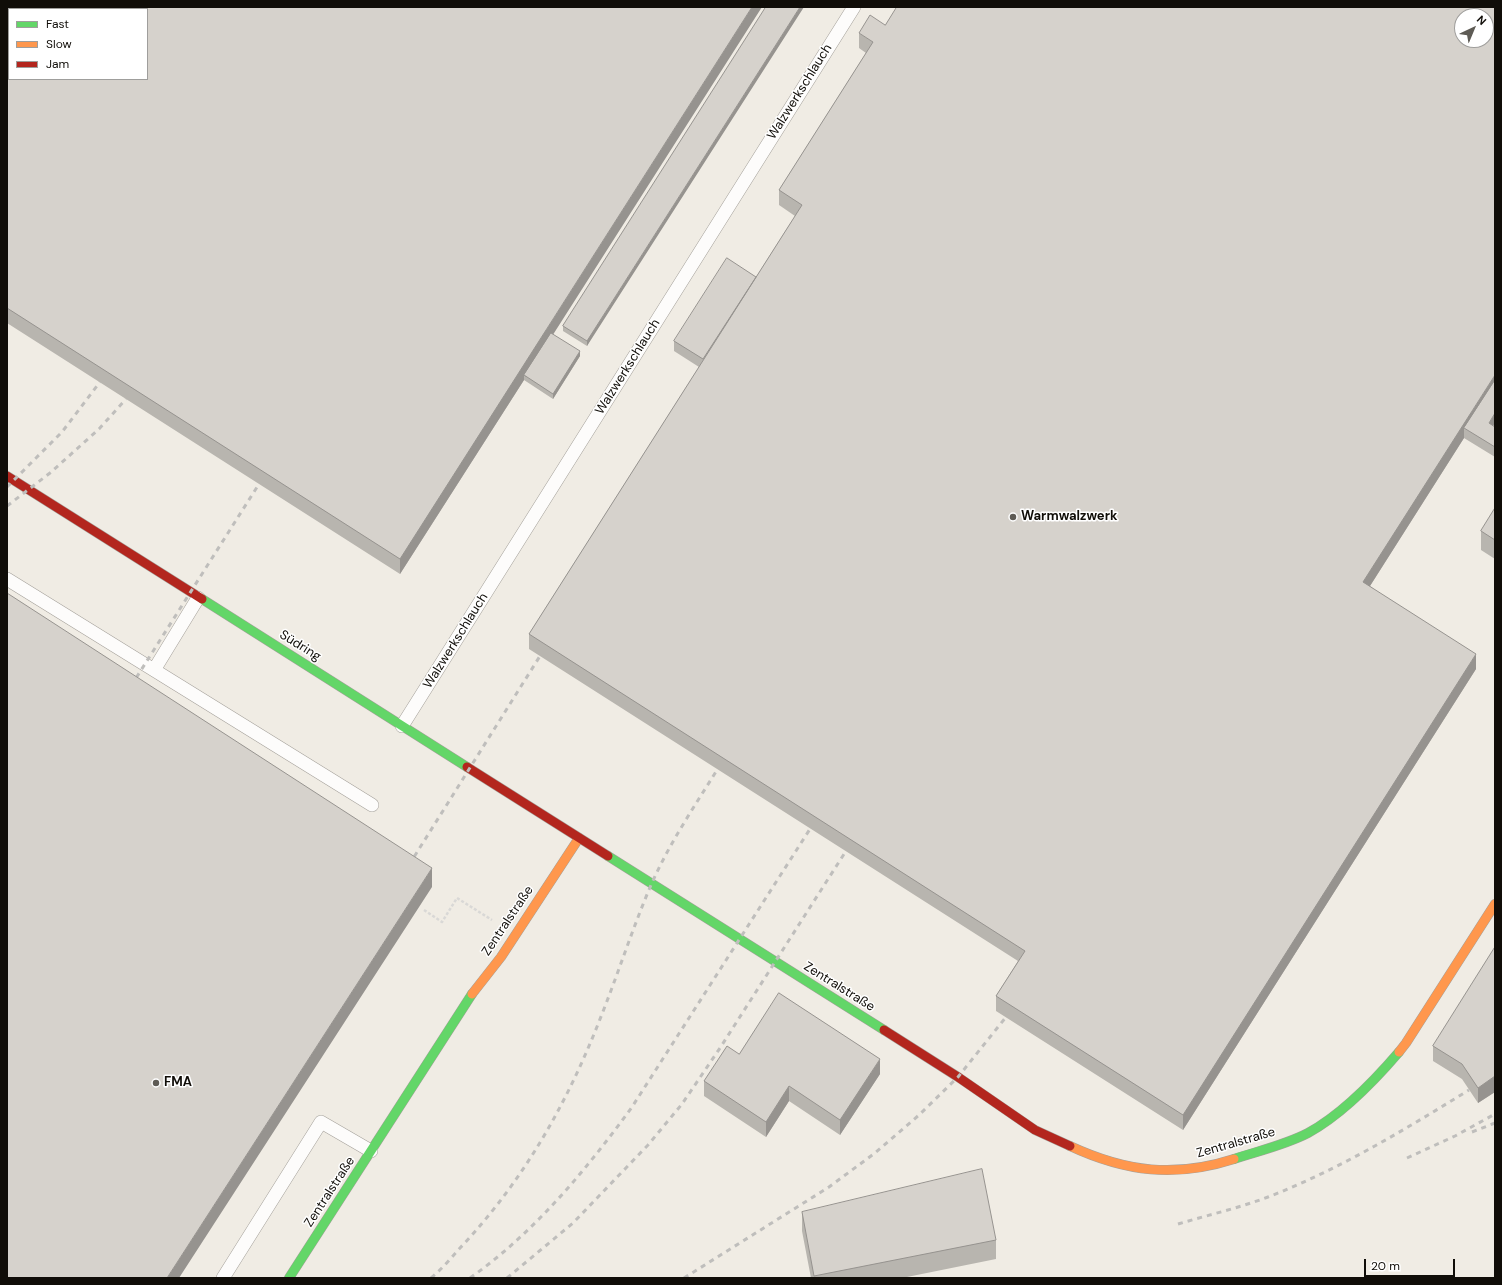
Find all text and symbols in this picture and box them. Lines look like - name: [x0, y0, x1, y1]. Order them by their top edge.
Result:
- legend: [8, 8, 148, 80]
- north arrow: [1454, 8, 1494, 48]
- text: N: [1474, 12, 1489, 28]
- text: Fast: [46, 16, 69, 32]
- text: Slow: [46, 36, 72, 52]
- street label: Walzwerkschlauch: [764, 41, 836, 143]
- text: Jam: [46, 56, 69, 72]
- street label: Walzwerkschlauch: [592, 316, 664, 418]
- place label: Warmwalzwerk: [1021, 509, 1118, 525]
- marker: Warmwalzwerk: [1008, 512, 1018, 522]
- street label: Walzwerkschlauch: [420, 590, 492, 692]
- street label: Südring: [276, 627, 324, 665]
- street label: Zentralstraße: [479, 883, 537, 959]
- street label: Zentralstraße: [801, 959, 877, 1015]
- place label: FMA: [164, 1075, 192, 1091]
- marker: FMA: [151, 1078, 161, 1088]
- street label: Zentralstraße: [1195, 1124, 1277, 1162]
- street label: Zentralstraße: [301, 1154, 359, 1230]
- scale bar: [1366, 1251, 1457, 1277]
- text: 20 m: [1371, 1258, 1400, 1274]

